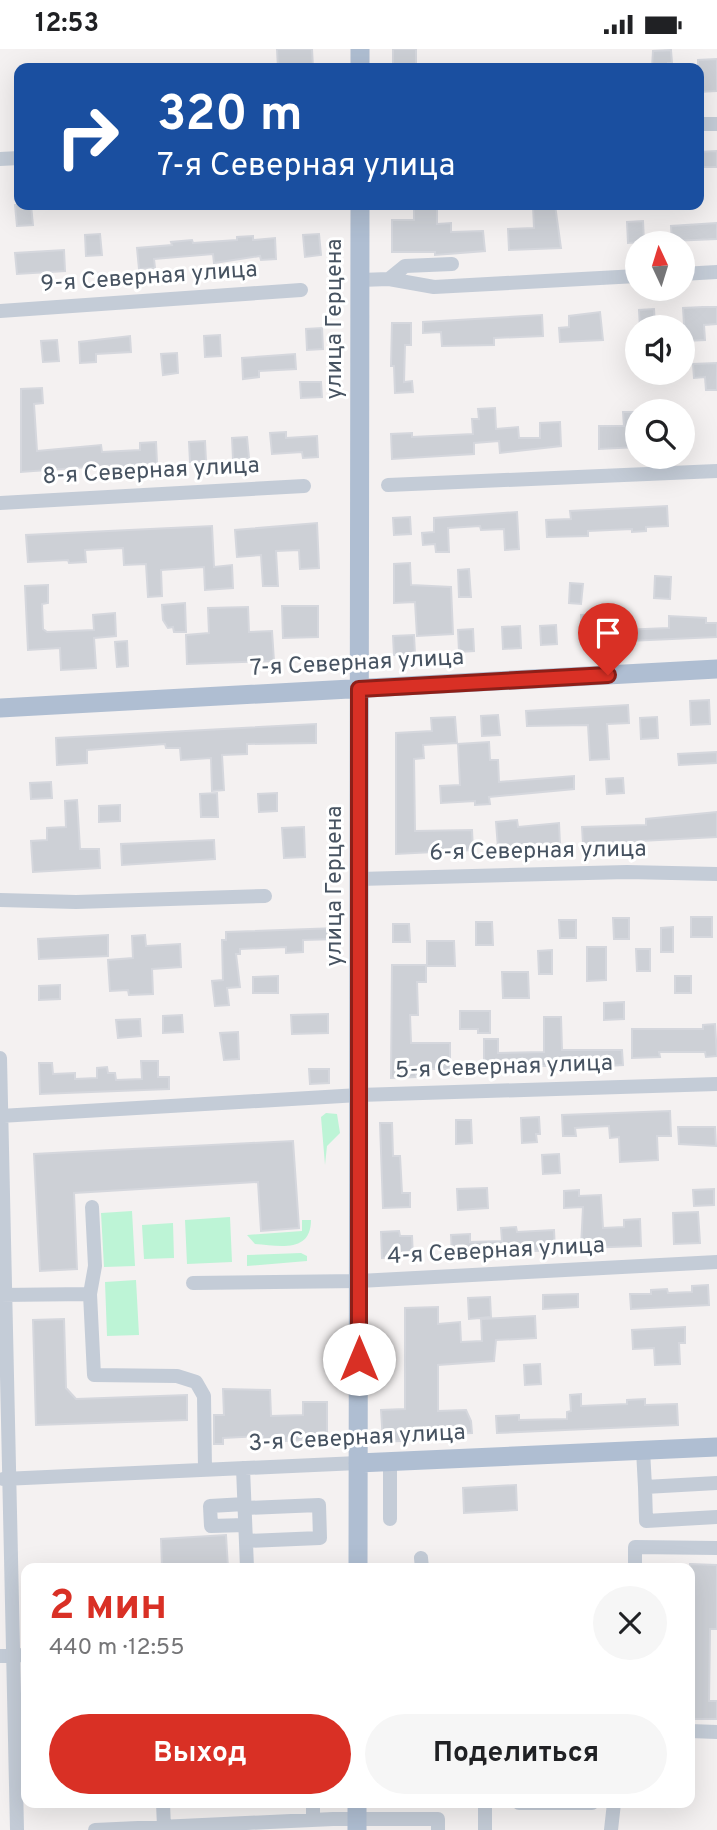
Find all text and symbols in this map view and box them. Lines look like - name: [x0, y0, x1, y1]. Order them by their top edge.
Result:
- text: 12:53: [35, 8, 99, 41]
- text: 320 m: [157, 86, 303, 148]
- icon: right: [42, 91, 133, 182]
- text: 7-я Северная улица: [157, 147, 455, 187]
- north arrow: [625, 231, 695, 301]
- map controls: [625, 231, 695, 469]
- street label: улица Герцена: [321, 239, 350, 399]
- street label: 9-я Северная улица: [40, 256, 258, 300]
- button: sound: [625, 315, 695, 385]
- button: search: [625, 399, 695, 469]
- street label: 8-я Северная улица: [42, 452, 260, 492]
- pin: [578, 603, 638, 675]
- icon: arrive: [589, 614, 627, 652]
- street label: 7-я Северная улица: [249, 644, 465, 684]
- street label: улица Герцена: [321, 806, 350, 966]
- street label: 6-я Северная улица: [429, 836, 647, 868]
- street label: 5-я Северная улица: [395, 1050, 613, 1086]
- street label: 4-я Северная улица: [386, 1232, 606, 1272]
- position arrow: [322, 1322, 396, 1396]
- street label: 3-я Северная улица: [248, 1419, 466, 1459]
- text: 2 мин: [49, 1581, 167, 1634]
- button: close: [593, 1586, 667, 1660]
- text: 440 m · 12:55: [49, 1634, 184, 1663]
- button: Выход: [49, 1714, 351, 1794]
- button: Поделиться: [365, 1714, 667, 1794]

